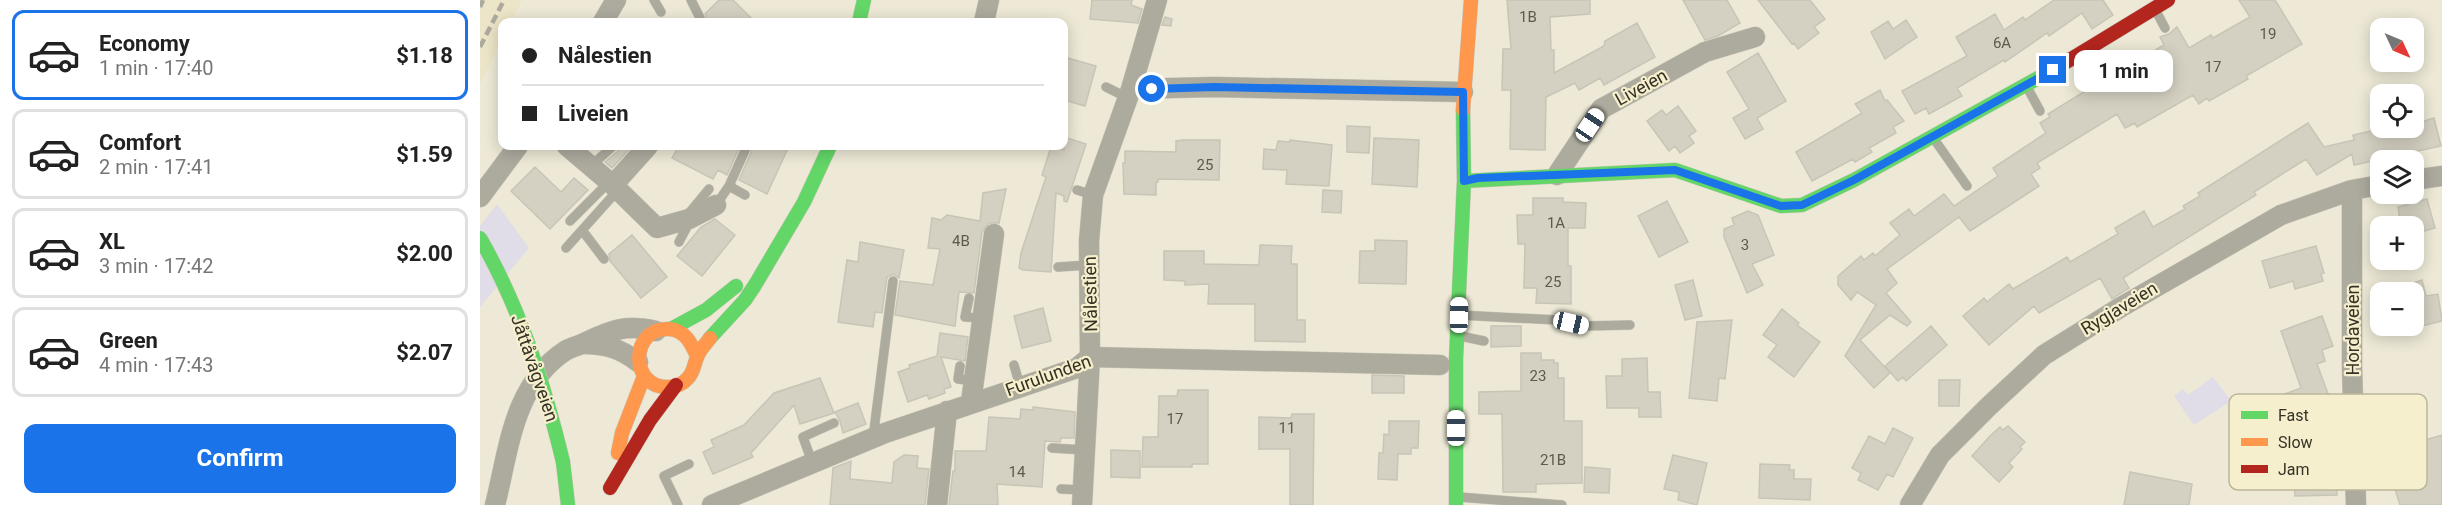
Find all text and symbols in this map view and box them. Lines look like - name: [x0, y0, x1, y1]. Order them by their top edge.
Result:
- house number: 1B: [1519, 8, 1537, 26]
- north arrow: [2370, 18, 2424, 72]
- map controls: [2370, 18, 2424, 336]
- house number: 19: [2260, 25, 2276, 43]
- icon: car: [27, 28, 81, 82]
- text: Economy: [99, 31, 190, 56]
- house number: 6A: [1993, 34, 2011, 52]
- text: $1.18: [396, 43, 453, 68]
- text: Nålestien: [558, 43, 652, 68]
- callout: 1 min: [2074, 49, 2173, 91]
- text: 1 min · 17:40: [99, 56, 214, 80]
- route end: [2039, 56, 2066, 83]
- house number: 17: [2205, 58, 2221, 76]
- text: 1 min: [2098, 59, 2149, 83]
- street label: Liveien: [1611, 64, 1671, 110]
- route start: [1138, 75, 1165, 102]
- button: locate: [2370, 84, 2424, 138]
- text: Liveien: [558, 101, 629, 126]
- car: [1572, 105, 1608, 145]
- icon: car: [27, 127, 81, 181]
- text: Comfort: [99, 130, 181, 155]
- text: $1.59: [396, 142, 453, 167]
- button: layers: [2370, 150, 2424, 204]
- text: 2 min · 17:41: [99, 155, 214, 179]
- house number: 25: [1197, 156, 1213, 174]
- house number: 1A: [1547, 214, 1565, 232]
- button: +: [2370, 216, 2424, 270]
- icon: car: [27, 226, 81, 280]
- text: XL: [99, 229, 125, 254]
- house number: 4B: [952, 232, 970, 250]
- house number: 3: [1741, 236, 1749, 254]
- text: $2.00: [396, 241, 453, 266]
- text: 3 min · 17:42: [99, 254, 214, 278]
- street label: Nålestien: [1079, 256, 1101, 332]
- house number: 25: [1545, 273, 1561, 291]
- street label: Rygjaveien: [2077, 277, 2161, 339]
- button: −: [2370, 282, 2424, 336]
- street label: Hordaveien: [2342, 285, 2363, 375]
- car: [1450, 297, 1468, 333]
- car: [1551, 310, 1591, 336]
- street label: Jåttåvågveien: [507, 312, 563, 424]
- icon: car: [27, 325, 81, 379]
- text: Green: [99, 328, 158, 353]
- text: $2.07: [396, 340, 453, 365]
- street label: Furulunden: [1002, 350, 1094, 400]
- text: 4 min · 17:43: [99, 353, 214, 377]
- house number: 23: [1530, 367, 1546, 385]
- legend: [2229, 394, 2427, 490]
- text: Fast: [2278, 406, 2309, 425]
- house number: 17: [1167, 410, 1183, 428]
- car: [1447, 410, 1465, 446]
- house number: 11: [1279, 419, 1295, 437]
- button: Confirm: [24, 424, 456, 493]
- text: Slow: [2278, 433, 2313, 452]
- house number: 21B: [1540, 451, 1566, 469]
- text: Jam: [2278, 460, 2310, 479]
- house number: 14: [1009, 463, 1026, 481]

